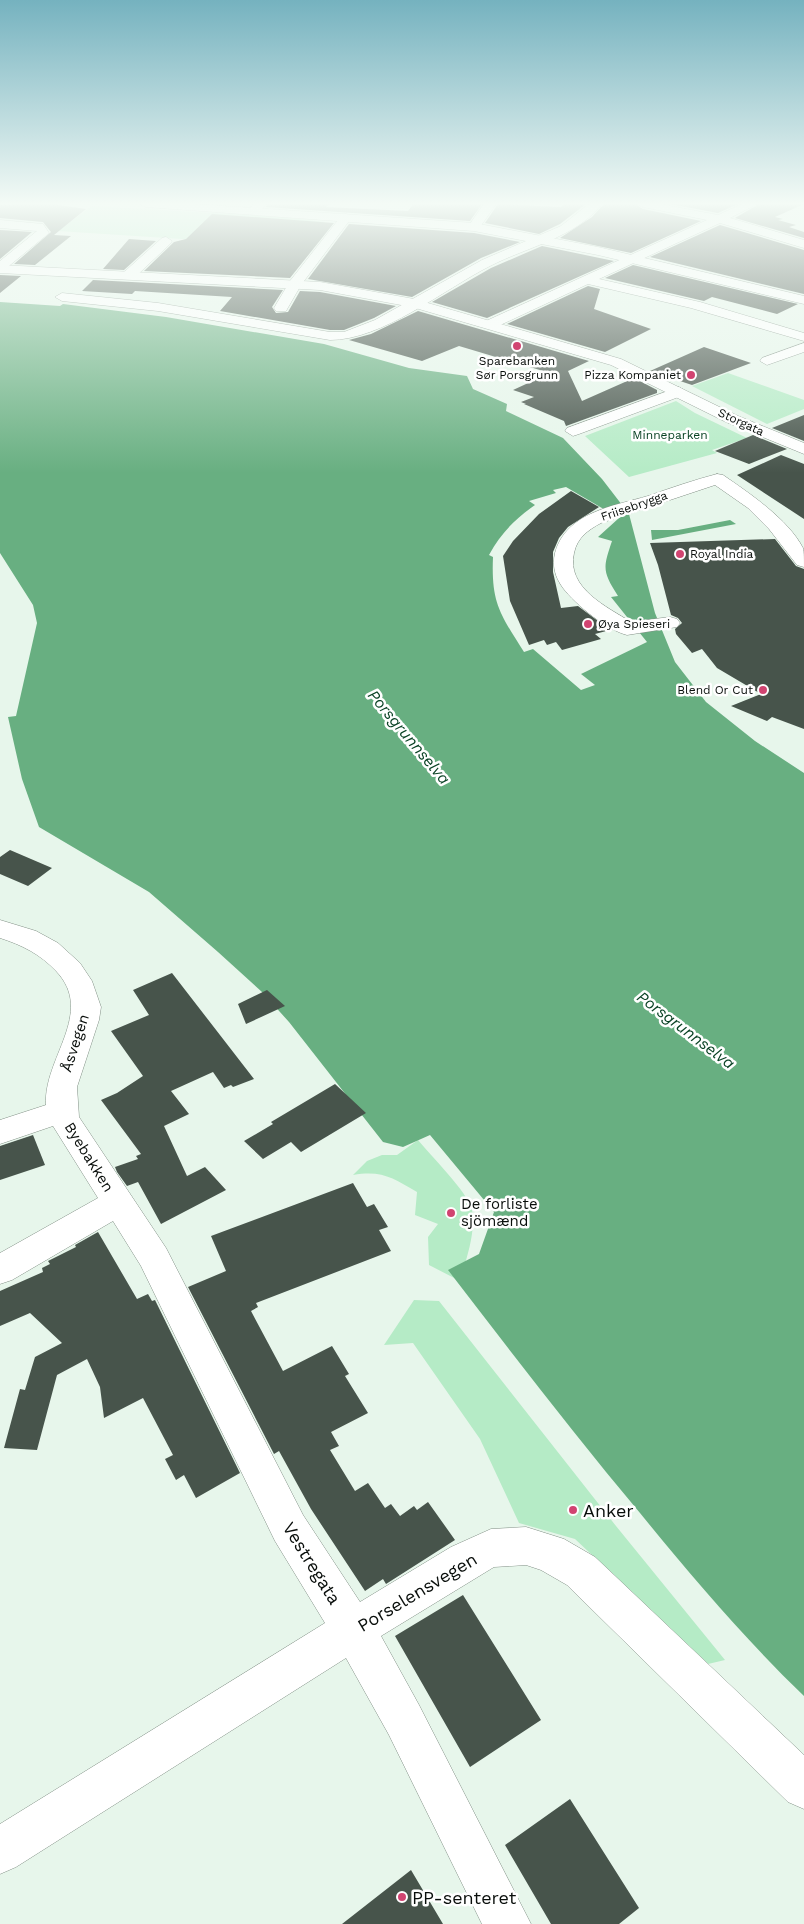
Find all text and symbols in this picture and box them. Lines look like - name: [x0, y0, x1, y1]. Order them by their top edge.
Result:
- marker: Sparebanken Sør Porsgrunn: [511, 340, 523, 352]
- place label: Sparebanken Sør Porsgrunn: [476, 354, 558, 382]
- place label: Pizza Kompaniet: [584, 368, 681, 382]
- marker: Pizza Kompaniet: [685, 369, 697, 381]
- street label: Storgata: [716, 405, 766, 439]
- park label: Minneparken: [632, 428, 708, 442]
- street label: Friisebrygga: [599, 488, 669, 524]
- place label: Royal India: [690, 547, 754, 561]
- marker: Royal India: [674, 548, 686, 560]
- place label: Øya Spieseri: [598, 617, 670, 631]
- marker: Øya Spieseri: [582, 618, 594, 630]
- place label: Blend Or Cut: [677, 683, 753, 697]
- marker: Blend Or Cut: [757, 684, 769, 696]
- water label: Porsgrunnselva: [364, 686, 454, 788]
- water label: Porsgrunnselva: [633, 987, 739, 1073]
- street label: Åsvegen: [57, 1012, 93, 1074]
- street label: Byebakken: [60, 1119, 118, 1195]
- place label: De forliste sjömænd: [461, 1195, 538, 1230]
- marker: De forliste sjömænd: [445, 1207, 457, 1219]
- place label: Anker: [583, 1500, 634, 1521]
- marker: Anker: [567, 1504, 579, 1516]
- street label: Vestregata: [278, 1518, 346, 1608]
- street label: Porselensvegen: [353, 1548, 481, 1636]
- place label: PP-senteret: [412, 1887, 517, 1908]
- marker: PP-senteret: [396, 1891, 408, 1903]

